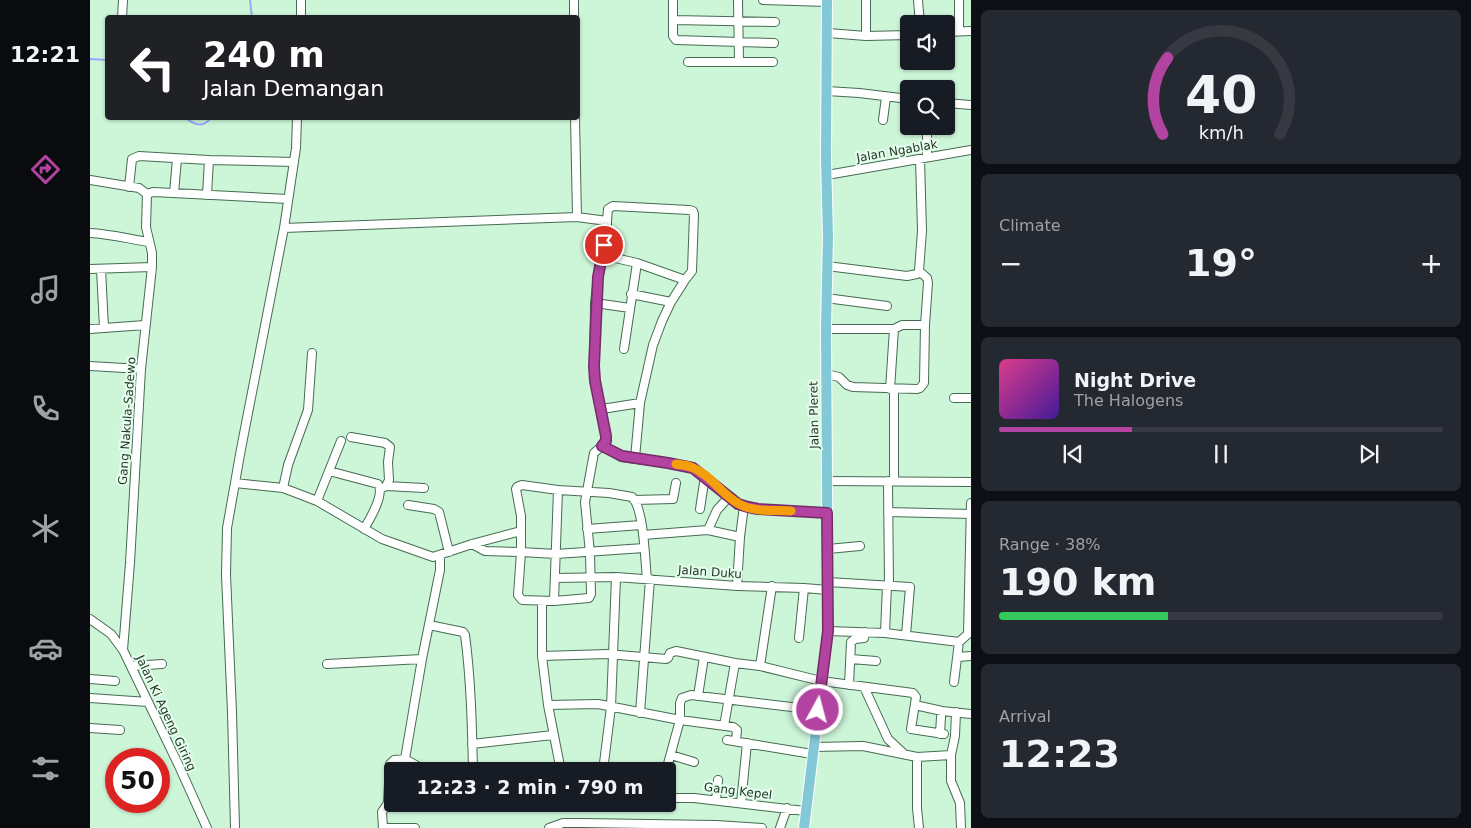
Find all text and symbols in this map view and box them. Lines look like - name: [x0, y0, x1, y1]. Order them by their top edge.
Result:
- map controls: [900, 15, 955, 135]
- button: sound: [900, 15, 955, 70]
- icon: left: [120, 35, 185, 100]
- text: 240 m: [203, 35, 325, 75]
- text: 12:21: [10, 42, 80, 67]
- text: 40: [1185, 65, 1257, 125]
- text: Jalan Demangan: [203, 76, 384, 101]
- button: search: [900, 80, 955, 135]
- text: km/h: [1198, 122, 1244, 143]
- street label: Jalan Ngablak: [854, 137, 939, 165]
- icon: directions: [28, 152, 63, 187]
- text: Climate: [999, 216, 1061, 235]
- pin: [583, 224, 625, 266]
- icon: arrive: [590, 231, 618, 259]
- text: 19°: [1185, 241, 1257, 285]
- text: −: [999, 247, 1022, 280]
- text: +: [1420, 247, 1443, 280]
- icon: music: [28, 272, 63, 307]
- street label: Gang Nakula-Sadewo: [116, 356, 138, 486]
- text: Night Drive: [1074, 369, 1196, 391]
- street label: Jalan Pleret: [806, 381, 822, 450]
- icon: phone: [28, 391, 63, 426]
- text: The Halogens: [1074, 391, 1183, 410]
- icon: previous: [1059, 440, 1087, 468]
- icon: pause: [1207, 440, 1235, 468]
- icon: next: [1355, 440, 1383, 468]
- icon: climate: [28, 511, 63, 546]
- text: Range · 38%: [999, 535, 1101, 554]
- text: 190 km: [999, 560, 1156, 604]
- street label: Jalan Duku: [677, 563, 742, 581]
- icon: car: [28, 631, 63, 666]
- street label: Jalan Ki Ageng Giring: [133, 652, 199, 773]
- position arrow: [791, 683, 843, 735]
- text: Arrival: [999, 707, 1051, 726]
- text: 12:23: [999, 732, 1120, 776]
- speed limit sign: 50: [105, 748, 170, 813]
- icon: filters: [28, 751, 63, 786]
- text: 12:23 · 2 min · 790 m: [416, 776, 644, 798]
- street label: Gang Kepel: [703, 780, 773, 802]

